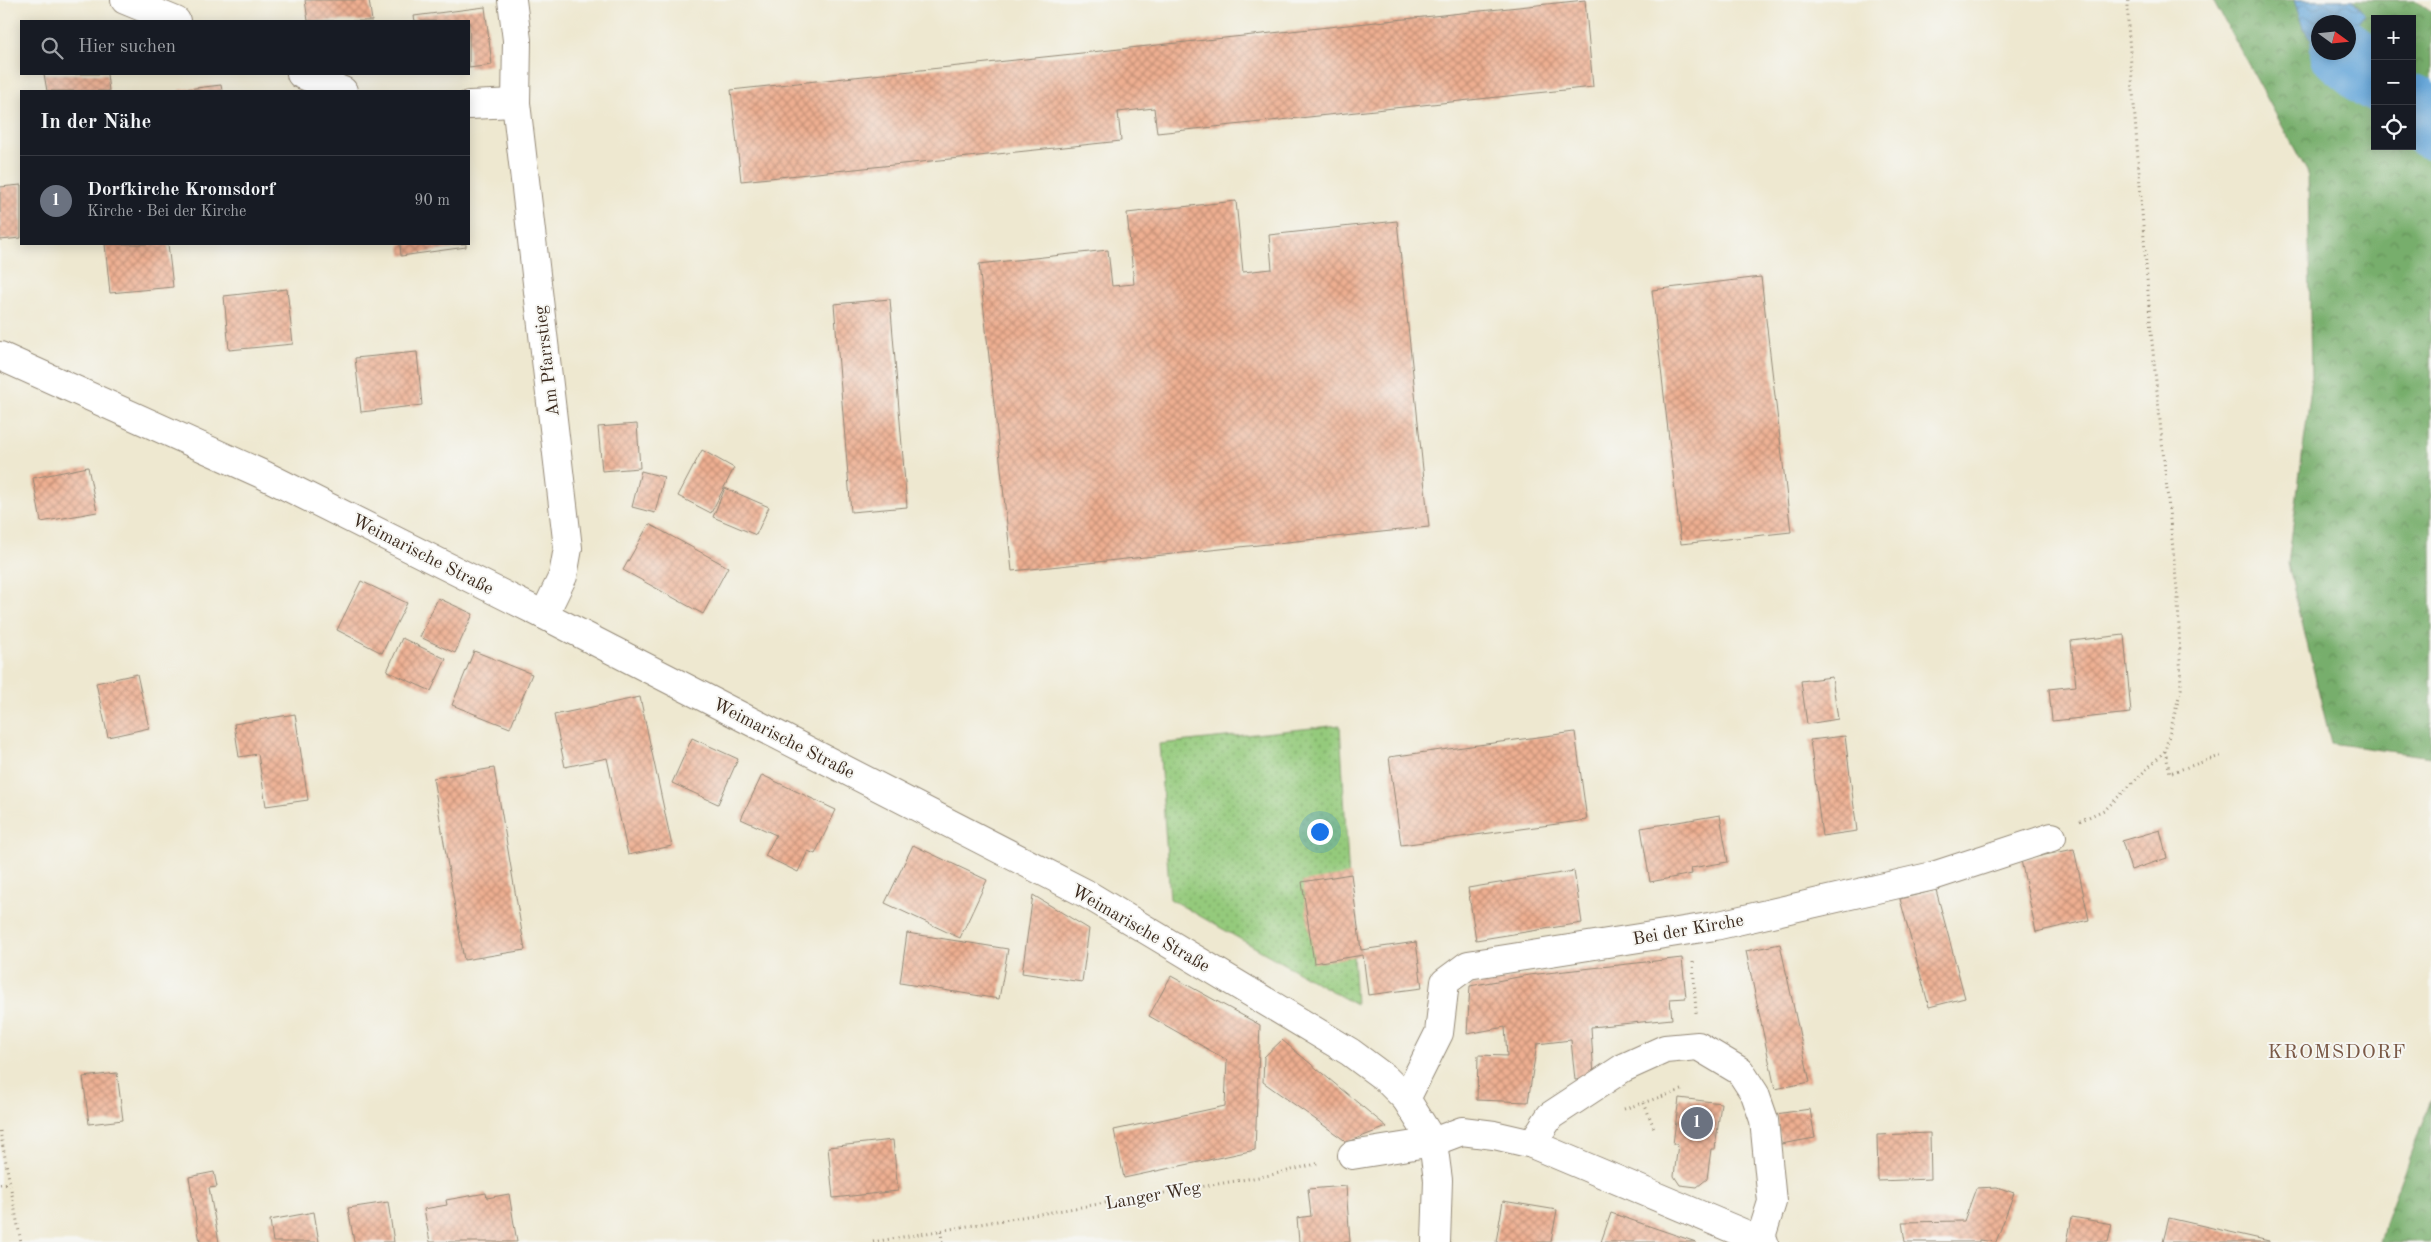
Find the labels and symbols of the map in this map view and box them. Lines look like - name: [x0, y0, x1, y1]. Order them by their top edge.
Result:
- north arrow: [2311, 15, 2356, 60]
- street label: Am Pfarrstieg: [531, 304, 563, 418]
- street label: Weimarische Straße: [349, 511, 496, 598]
- street label: Weimarische Straße: [710, 695, 857, 782]
- your location: [1307, 819, 1333, 845]
- street label: Weimarische Straße: [1068, 882, 1213, 976]
- street label: Bei der Kirche: [1631, 911, 1745, 949]
- district label: KROMSDORF: [2267, 1043, 2407, 1063]
- pin: 1: [1681, 1104, 1713, 1142]
- street label: Langer Weg: [1104, 1179, 1203, 1213]

